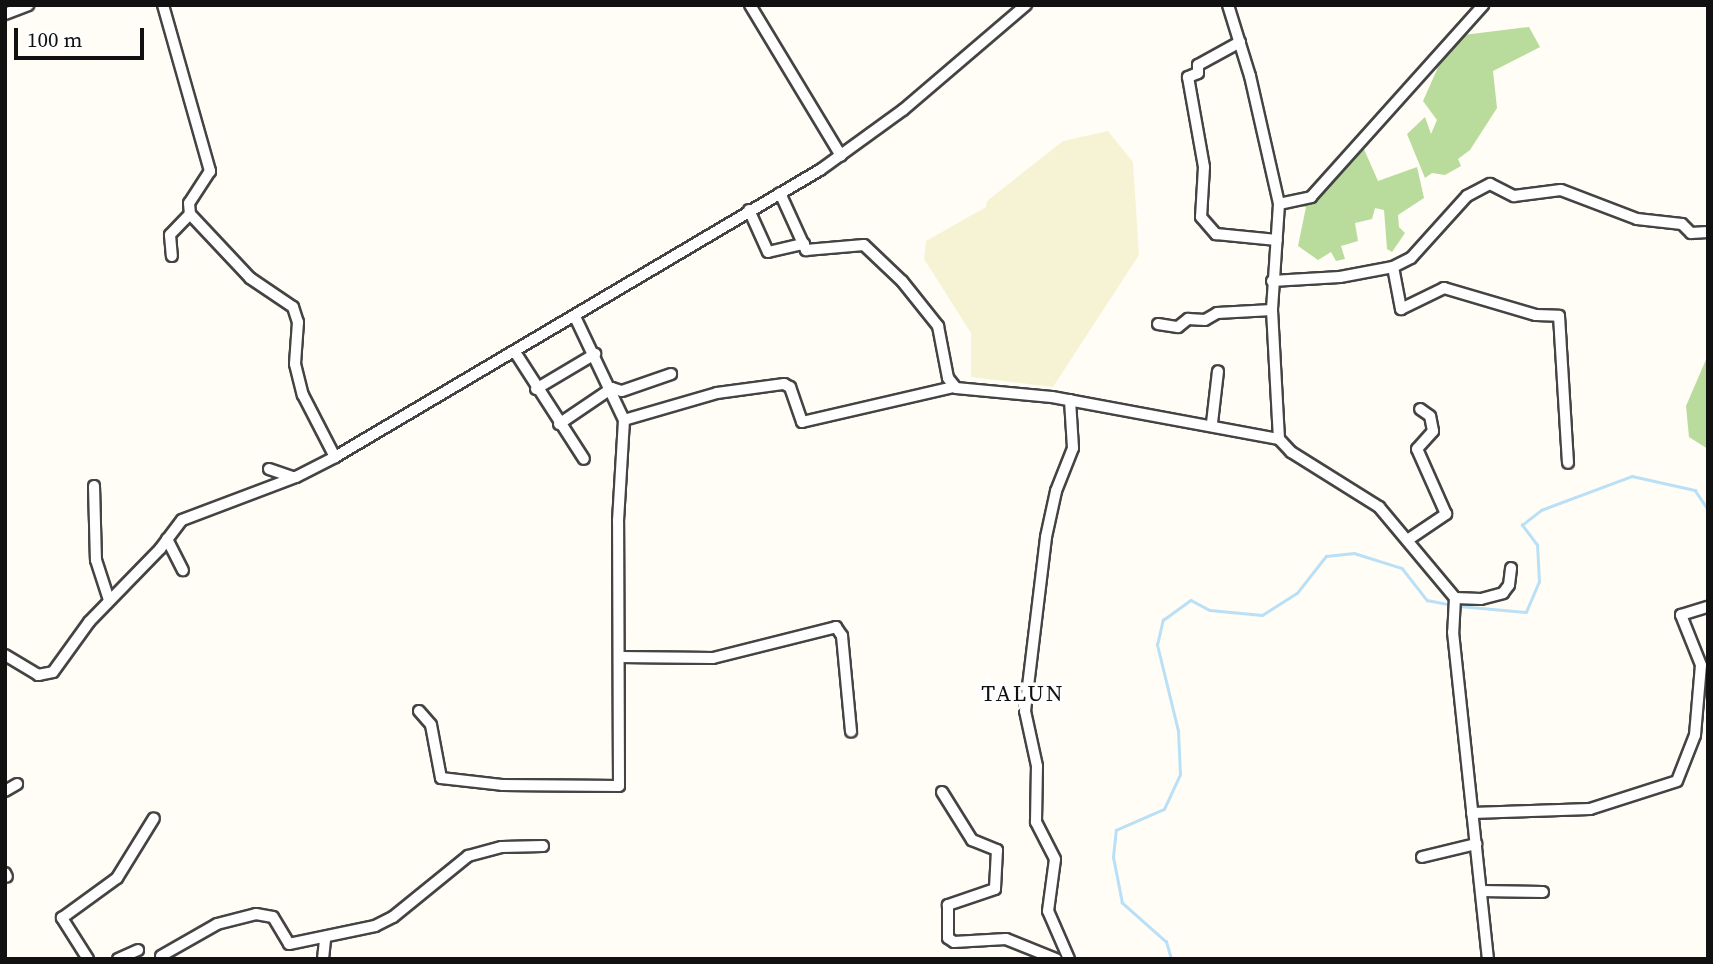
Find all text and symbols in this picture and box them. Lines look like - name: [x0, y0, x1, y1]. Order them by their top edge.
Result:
- scale bar: [18, 14, 147, 58]
- text: 100 m: [27, 25, 82, 54]
- district label: TALUN: [982, 679, 1064, 707]

